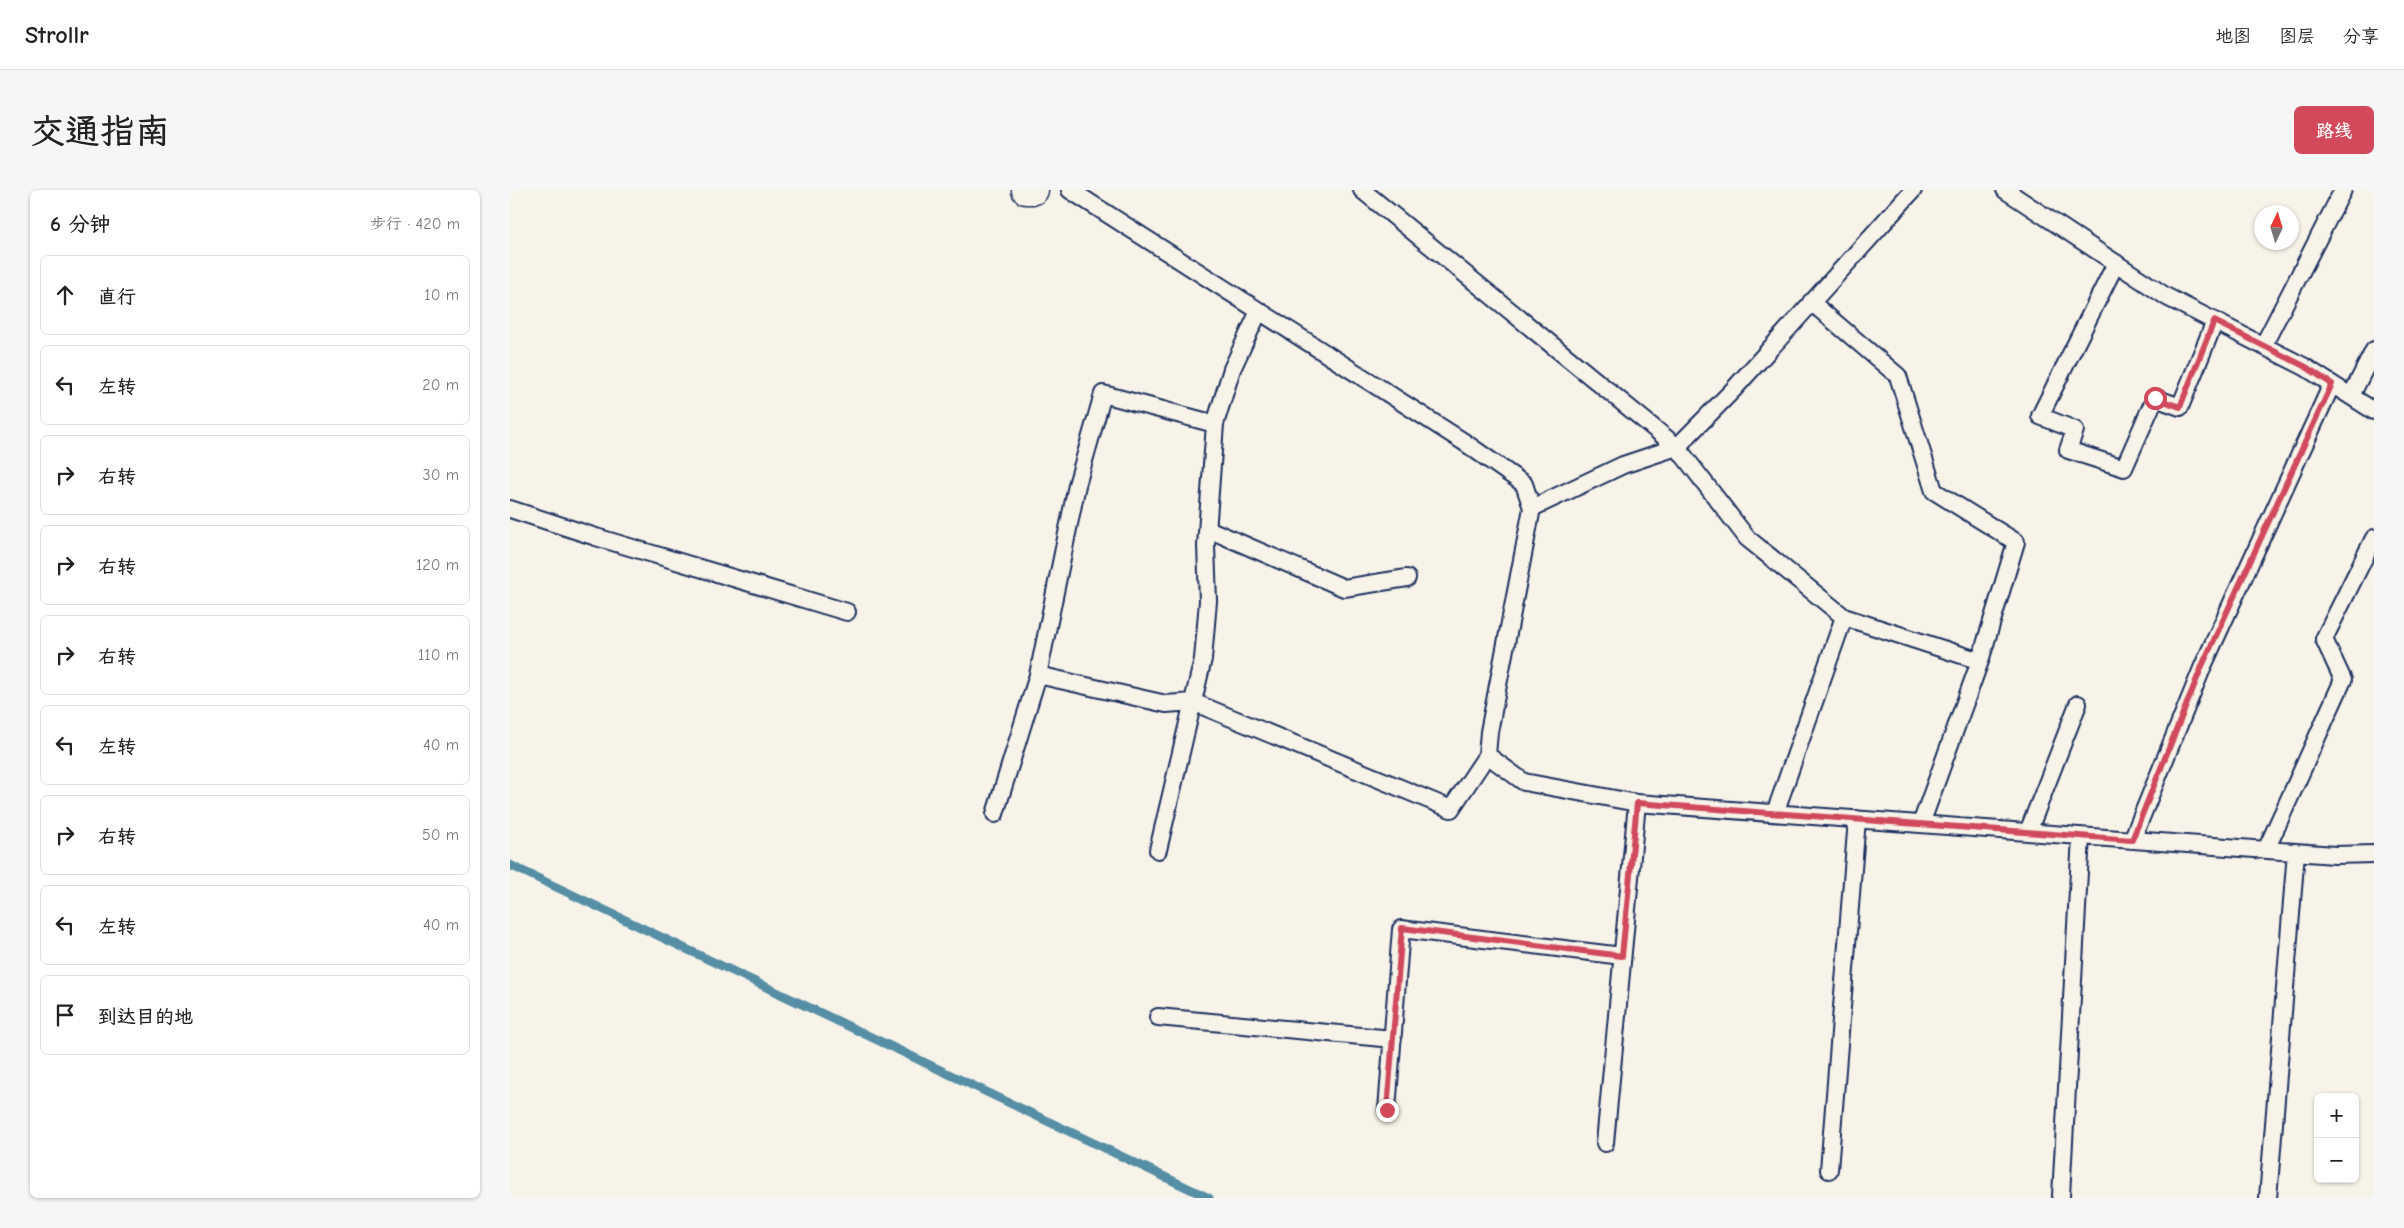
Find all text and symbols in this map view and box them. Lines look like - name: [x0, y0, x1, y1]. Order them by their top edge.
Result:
- text: Strollr: [25, 21, 89, 49]
- text: 地图: [2215, 26, 2251, 47]
- text: 图层: [2279, 26, 2315, 47]
- text: 分享: [2343, 26, 2379, 47]
- button: 路线: [2294, 106, 2374, 154]
- text: 交通指南: [30, 111, 170, 152]
- north arrow: [2254, 205, 2299, 250]
- text: 6 分钟: [50, 212, 110, 236]
- text: 步行 · 420 m: [370, 215, 460, 233]
- icon: ahead: [51, 281, 79, 309]
- text: 直行: [98, 286, 136, 308]
- text: 10 m: [424, 286, 459, 304]
- icon: left: [51, 371, 79, 399]
- text: 左转: [98, 376, 136, 398]
- text: 20 m: [422, 376, 459, 394]
- route start: [2144, 387, 2167, 410]
- icon: right: [51, 461, 79, 489]
- text: 右转: [98, 466, 136, 488]
- text: 30 m: [423, 466, 459, 484]
- icon: right: [51, 551, 79, 579]
- text: 右转: [98, 556, 136, 578]
- text: 120 m: [416, 556, 459, 574]
- icon: right: [51, 641, 79, 669]
- text: 右转: [98, 646, 136, 668]
- text: 110 m: [418, 646, 459, 664]
- icon: left: [51, 731, 79, 759]
- text: 左转: [98, 736, 136, 758]
- text: 40 m: [423, 736, 459, 754]
- icon: right: [51, 821, 79, 849]
- text: 右转: [98, 826, 136, 848]
- text: 50 m: [422, 826, 459, 844]
- icon: left: [51, 911, 79, 939]
- text: 左转: [98, 916, 136, 938]
- text: 40 m: [423, 916, 459, 934]
- icon: arrive: [51, 1001, 79, 1029]
- text: 到达目的地: [98, 1006, 193, 1028]
- map controls: [2314, 1093, 2359, 1183]
- button: +: [2314, 1093, 2359, 1138]
- route end: [1376, 1099, 1399, 1122]
- button: −: [2314, 1138, 2359, 1183]

